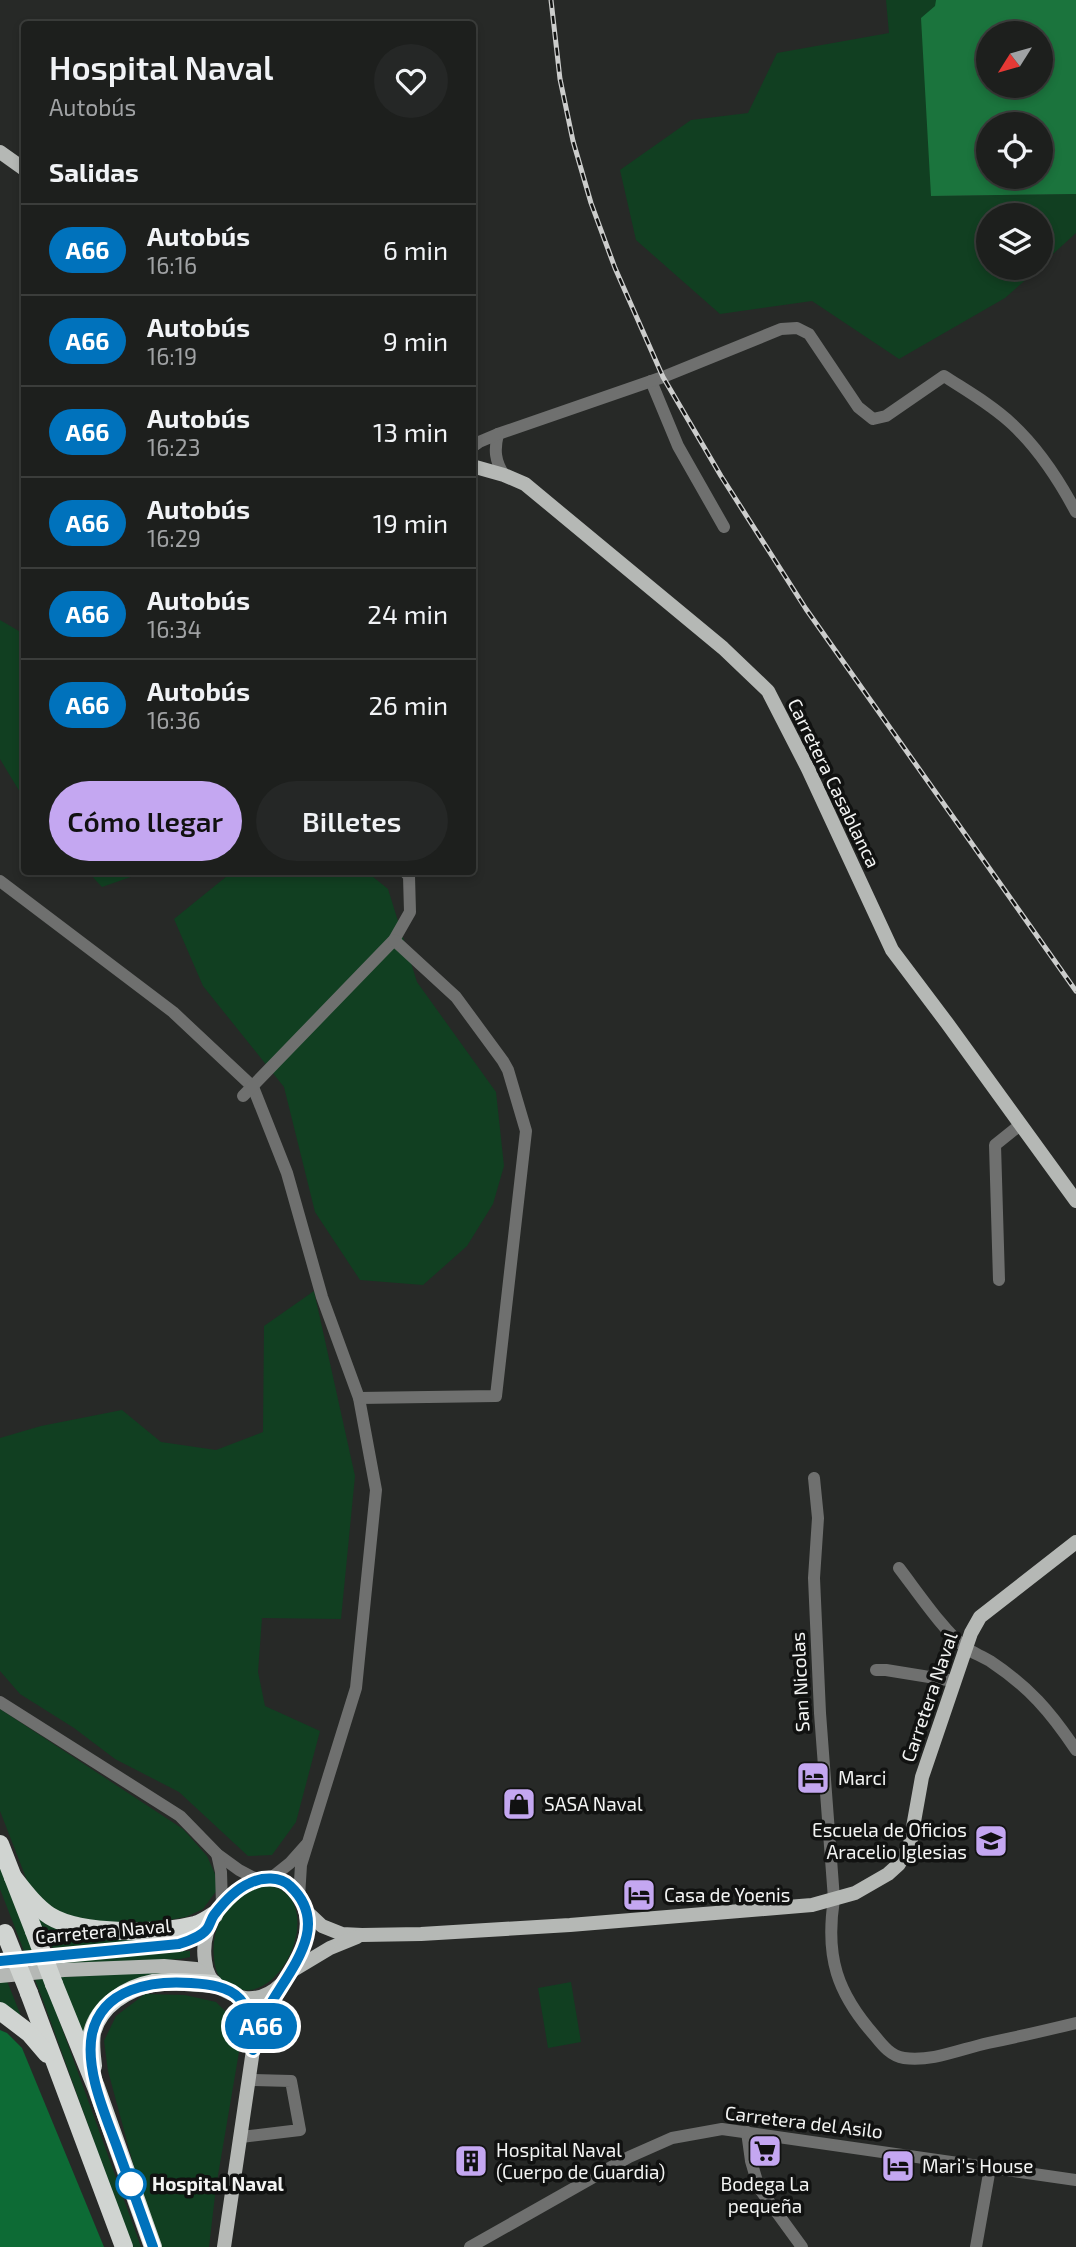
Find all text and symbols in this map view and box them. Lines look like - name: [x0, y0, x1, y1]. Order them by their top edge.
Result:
- north arrow: [976, 21, 1054, 98]
- map controls: [976, 21, 1053, 280]
- button: heart: [374, 44, 448, 118]
- text: Hospital Naval: [49, 47, 273, 87]
- text: Autobús: [49, 93, 136, 121]
- button: locate: [976, 112, 1053, 189]
- text: Salidas: [49, 156, 139, 187]
- button: layers: [976, 203, 1053, 280]
- text: Autobús: [147, 220, 250, 251]
- text: 6 min: [383, 234, 448, 265]
- text: A66: [66, 235, 110, 264]
- text: 16:16: [147, 251, 197, 279]
- text: Autobús: [147, 311, 250, 342]
- text: 9 min: [383, 325, 448, 356]
- text: A66: [66, 326, 110, 355]
- text: 16:19: [147, 342, 197, 370]
- text: Autobús: [147, 402, 250, 433]
- text: 13 min: [373, 416, 448, 447]
- text: A66: [66, 417, 110, 446]
- text: 16:23: [147, 433, 200, 461]
- text: Autobús: [147, 493, 250, 524]
- text: 19 min: [373, 507, 448, 538]
- text: A66: [66, 508, 110, 537]
- text: 16:29: [147, 524, 201, 552]
- text: Autobús: [147, 584, 250, 615]
- text: 24 min: [367, 598, 448, 629]
- text: A66: [66, 599, 110, 628]
- text: 16:34: [147, 615, 202, 643]
- text: Autobús: [147, 675, 250, 706]
- text: 26 min: [368, 689, 448, 720]
- text: A66: [66, 690, 110, 719]
- street label: Carretera Casablanca: [784, 695, 885, 871]
- text: 16:36: [147, 706, 201, 734]
- button: Cómo llegar: [49, 781, 242, 861]
- button: Billetes: [256, 781, 448, 861]
- street label: Carretera Naval: [896, 1628, 962, 1765]
- street label: San Nicolas: [785, 1631, 814, 1733]
- hotel icon: Marci: [794, 1759, 832, 1797]
- place label: Marci: [838, 1766, 886, 1789]
- shop icon: SASA Naval: [500, 1785, 538, 1823]
- place label: SASA Naval: [544, 1792, 643, 1815]
- place label: Escuela de Oficios Aracelio Iglesias: [812, 1818, 967, 1863]
- school or university icon: Escuela de Oficios Aracelio Iglesias: [972, 1822, 1010, 1860]
- hotel icon: Casa de Yoenis: [620, 1876, 658, 1914]
- place label: Casa de Yoenis: [664, 1883, 790, 1906]
- street label: Carretera Naval: [34, 1913, 172, 1948]
- line badge: A66: [221, 2003, 301, 2049]
- text: A66: [239, 2011, 283, 2040]
- street label: Carretera del Asilo: [724, 2100, 884, 2143]
- supermarket icon: Bodega La pequeña: [746, 2132, 784, 2170]
- place label: Hospital Naval (Cuerpo de Guardia): [496, 2138, 665, 2183]
- building icon: Hospital Naval (Cuerpo de Guardia): [452, 2142, 490, 2180]
- hotel icon: Mari's House: [879, 2147, 917, 2185]
- place label: Mari's House: [922, 2154, 1033, 2177]
- marker: Hospital Naval: [116, 2169, 146, 2199]
- place label: Hospital Naval: [152, 2172, 285, 2195]
- place label: Bodega La pequeña: [720, 2172, 810, 2217]

